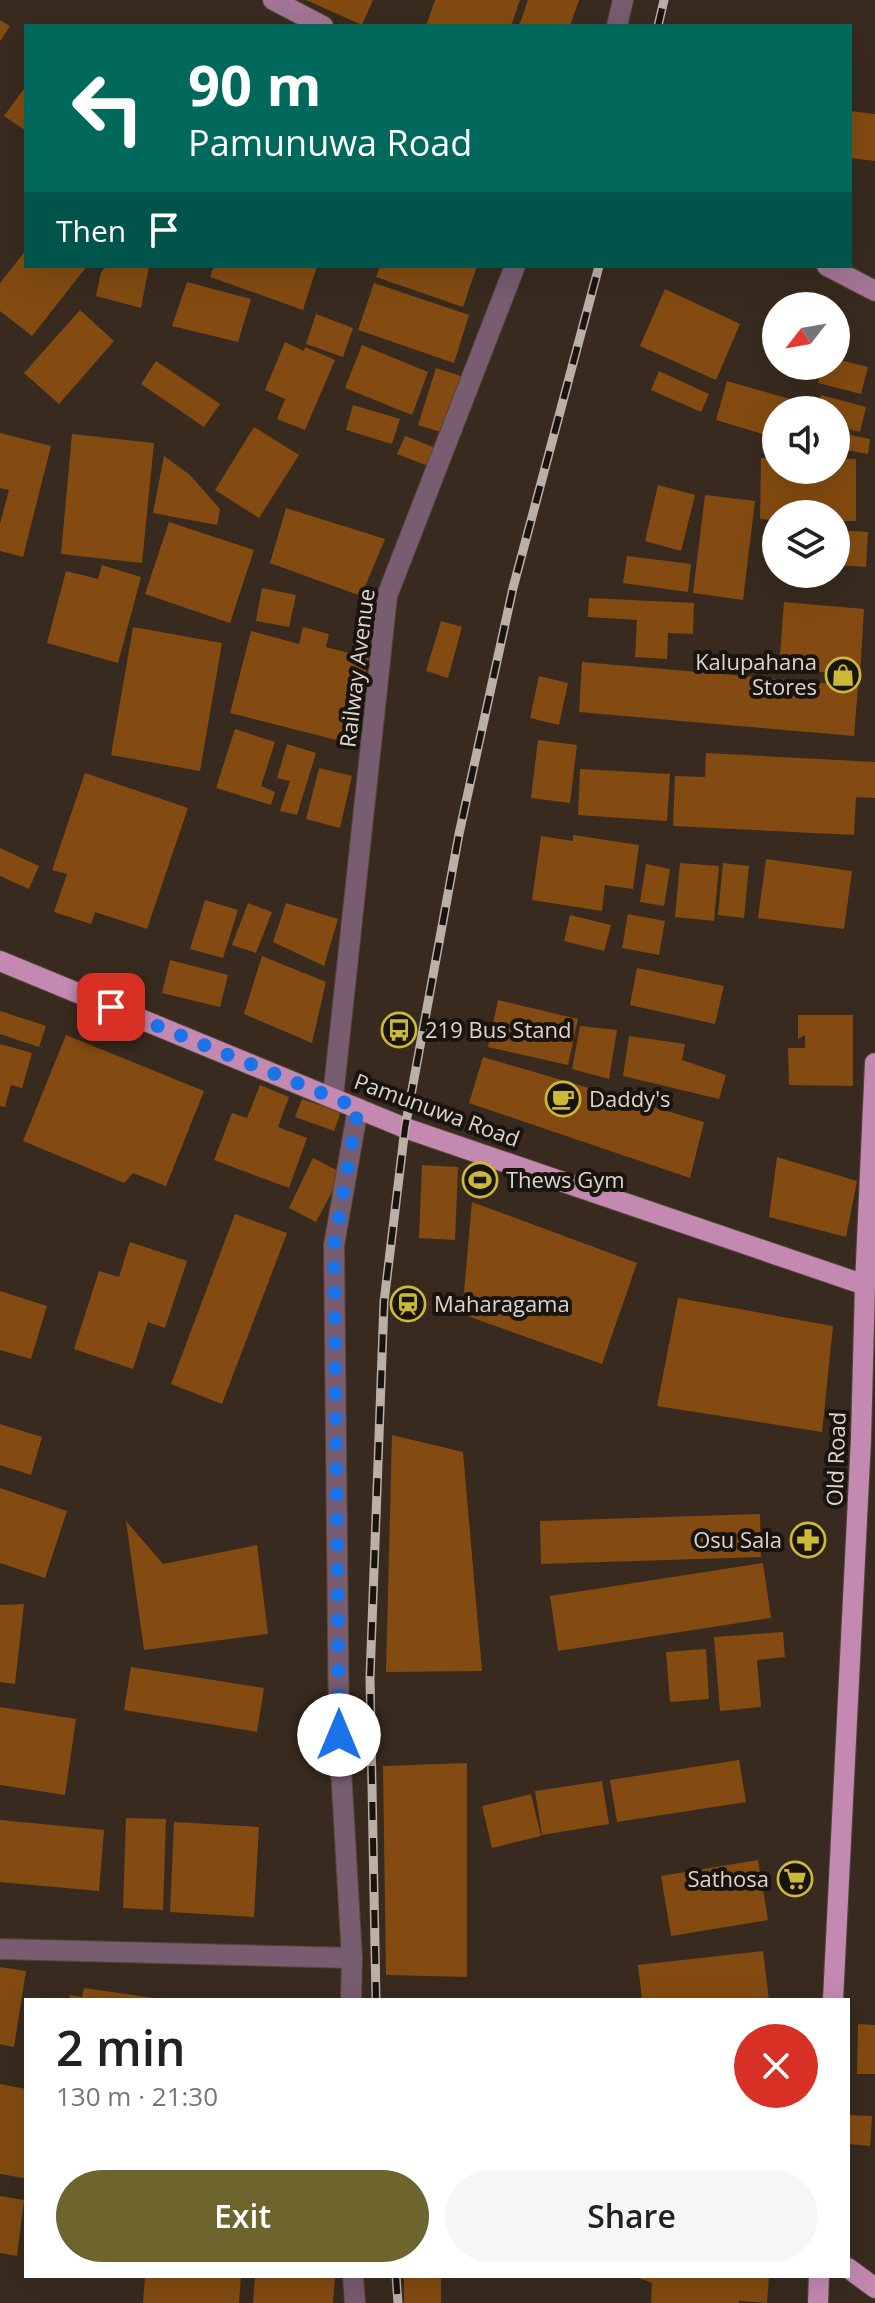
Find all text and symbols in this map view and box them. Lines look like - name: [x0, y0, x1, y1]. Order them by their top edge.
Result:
- text: 90 m: [188, 46, 322, 122]
- icon: left: [56, 56, 160, 160]
- text: Pamunuwa Road: [188, 118, 472, 167]
- icon: arrive: [142, 208, 186, 252]
- text: Then: [56, 210, 126, 251]
- north arrow: [762, 292, 850, 380]
- map controls: [762, 292, 850, 588]
- button: sound: [762, 396, 850, 484]
- button: layers: [762, 500, 850, 588]
- street label: Railway Avenue: [331, 587, 381, 749]
- place label: Kalupahana Stores: [695, 646, 817, 701]
- shop icon: Kalupahana Stores: [824, 656, 862, 694]
- pin: [77, 973, 145, 1041]
- icon: arrive: [89, 985, 133, 1029]
- bus stop icon: 219 Bus Stand: [380, 1011, 418, 1049]
- place label: 219 Bus Stand: [425, 1014, 571, 1044]
- street label: Pamunuwa Road: [351, 1065, 524, 1153]
- cafe icon: Daddy's: [544, 1080, 582, 1118]
- place label: Daddy's: [589, 1083, 670, 1113]
- sports icon: Thews Gym: [461, 1161, 499, 1199]
- place label: Thews Gym: [506, 1164, 625, 1194]
- station icon: Maharagama: [389, 1285, 427, 1323]
- place label: Maharagama: [434, 1288, 570, 1318]
- street label: Old Road: [818, 1411, 852, 1507]
- pharmacy icon: Osu Sala: [789, 1521, 827, 1559]
- place label: Osu Sala: [693, 1524, 782, 1554]
- position arrow: [297, 1693, 381, 1777]
- supermarket icon: Sathosa: [776, 1860, 814, 1898]
- place label: Sathosa: [687, 1863, 769, 1893]
- text: 2 min: [56, 2015, 186, 2080]
- button: close: [734, 2024, 818, 2108]
- text: 130 m · 21:30: [56, 2078, 218, 2114]
- button: Exit: [56, 2170, 429, 2262]
- button: Share: [445, 2170, 818, 2262]

